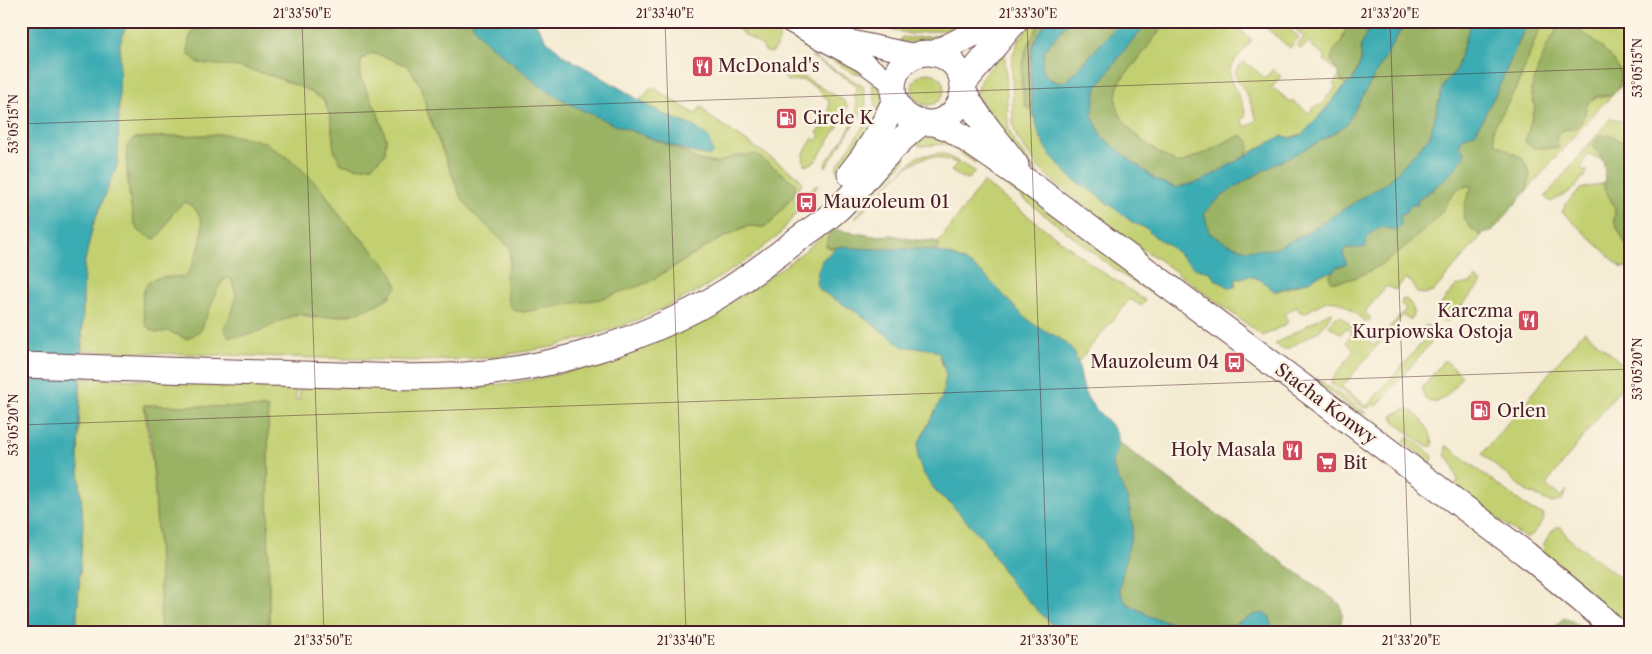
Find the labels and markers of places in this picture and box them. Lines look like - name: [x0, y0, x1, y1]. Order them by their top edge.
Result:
- restaurant icon: McDonald's: [690, 54, 714, 78]
- place label: McDonald's: [718, 55, 820, 77]
- fuel station icon: Circle K: [775, 106, 799, 130]
- place label: Circle K: [803, 107, 874, 129]
- bus stop icon: Mauzoleum 01: [795, 190, 819, 214]
- place label: Mauzoleum 01: [823, 191, 949, 213]
- place label: Karczma Kurpiowska Ostoja: [1352, 300, 1514, 343]
- restaurant icon: Karczma Kurpiowska Ostoja: [1517, 309, 1541, 333]
- bus stop icon: Mauzoleum 04: [1223, 350, 1247, 374]
- place label: Mauzoleum 04: [1090, 351, 1219, 373]
- fuel station icon: Orlen: [1469, 399, 1493, 423]
- place label: Orlen: [1497, 400, 1546, 422]
- restaurant icon: Holy Masala: [1280, 438, 1304, 462]
- place label: Holy Masala: [1171, 439, 1277, 461]
- supermarket icon: Bit: [1315, 451, 1339, 475]
- place label: Bit: [1343, 452, 1368, 474]

